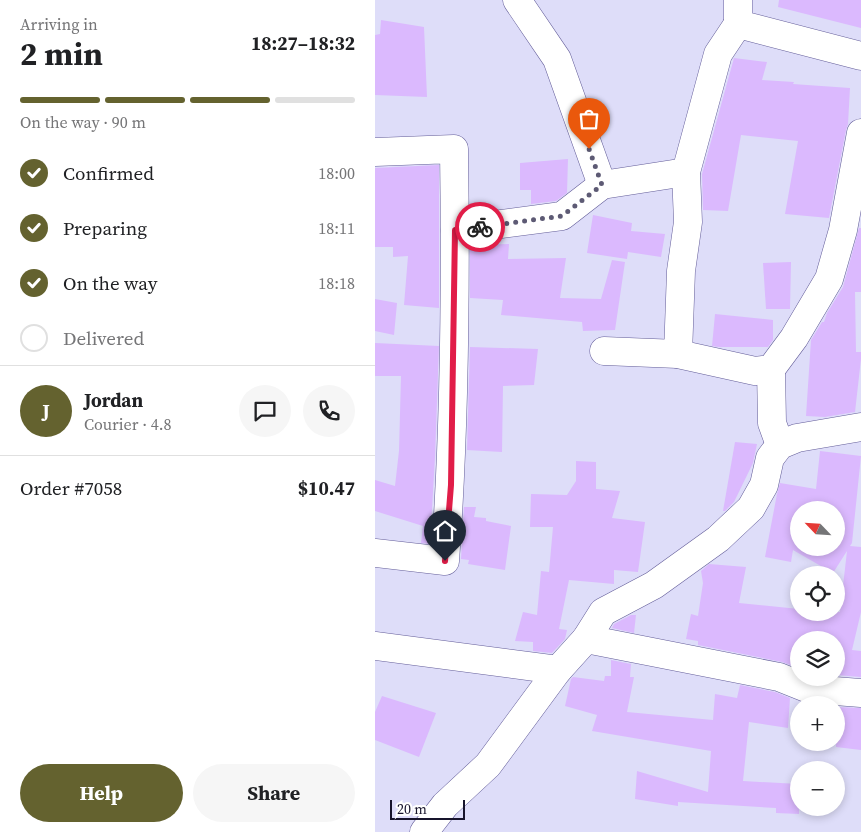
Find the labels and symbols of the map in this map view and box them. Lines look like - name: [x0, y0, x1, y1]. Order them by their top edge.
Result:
- pin: [568, 98, 610, 149]
- courier: [455, 202, 505, 252]
- north arrow: [790, 501, 845, 556]
- pin: [424, 510, 466, 561]
- scale bar: [390, 797, 465, 820]

